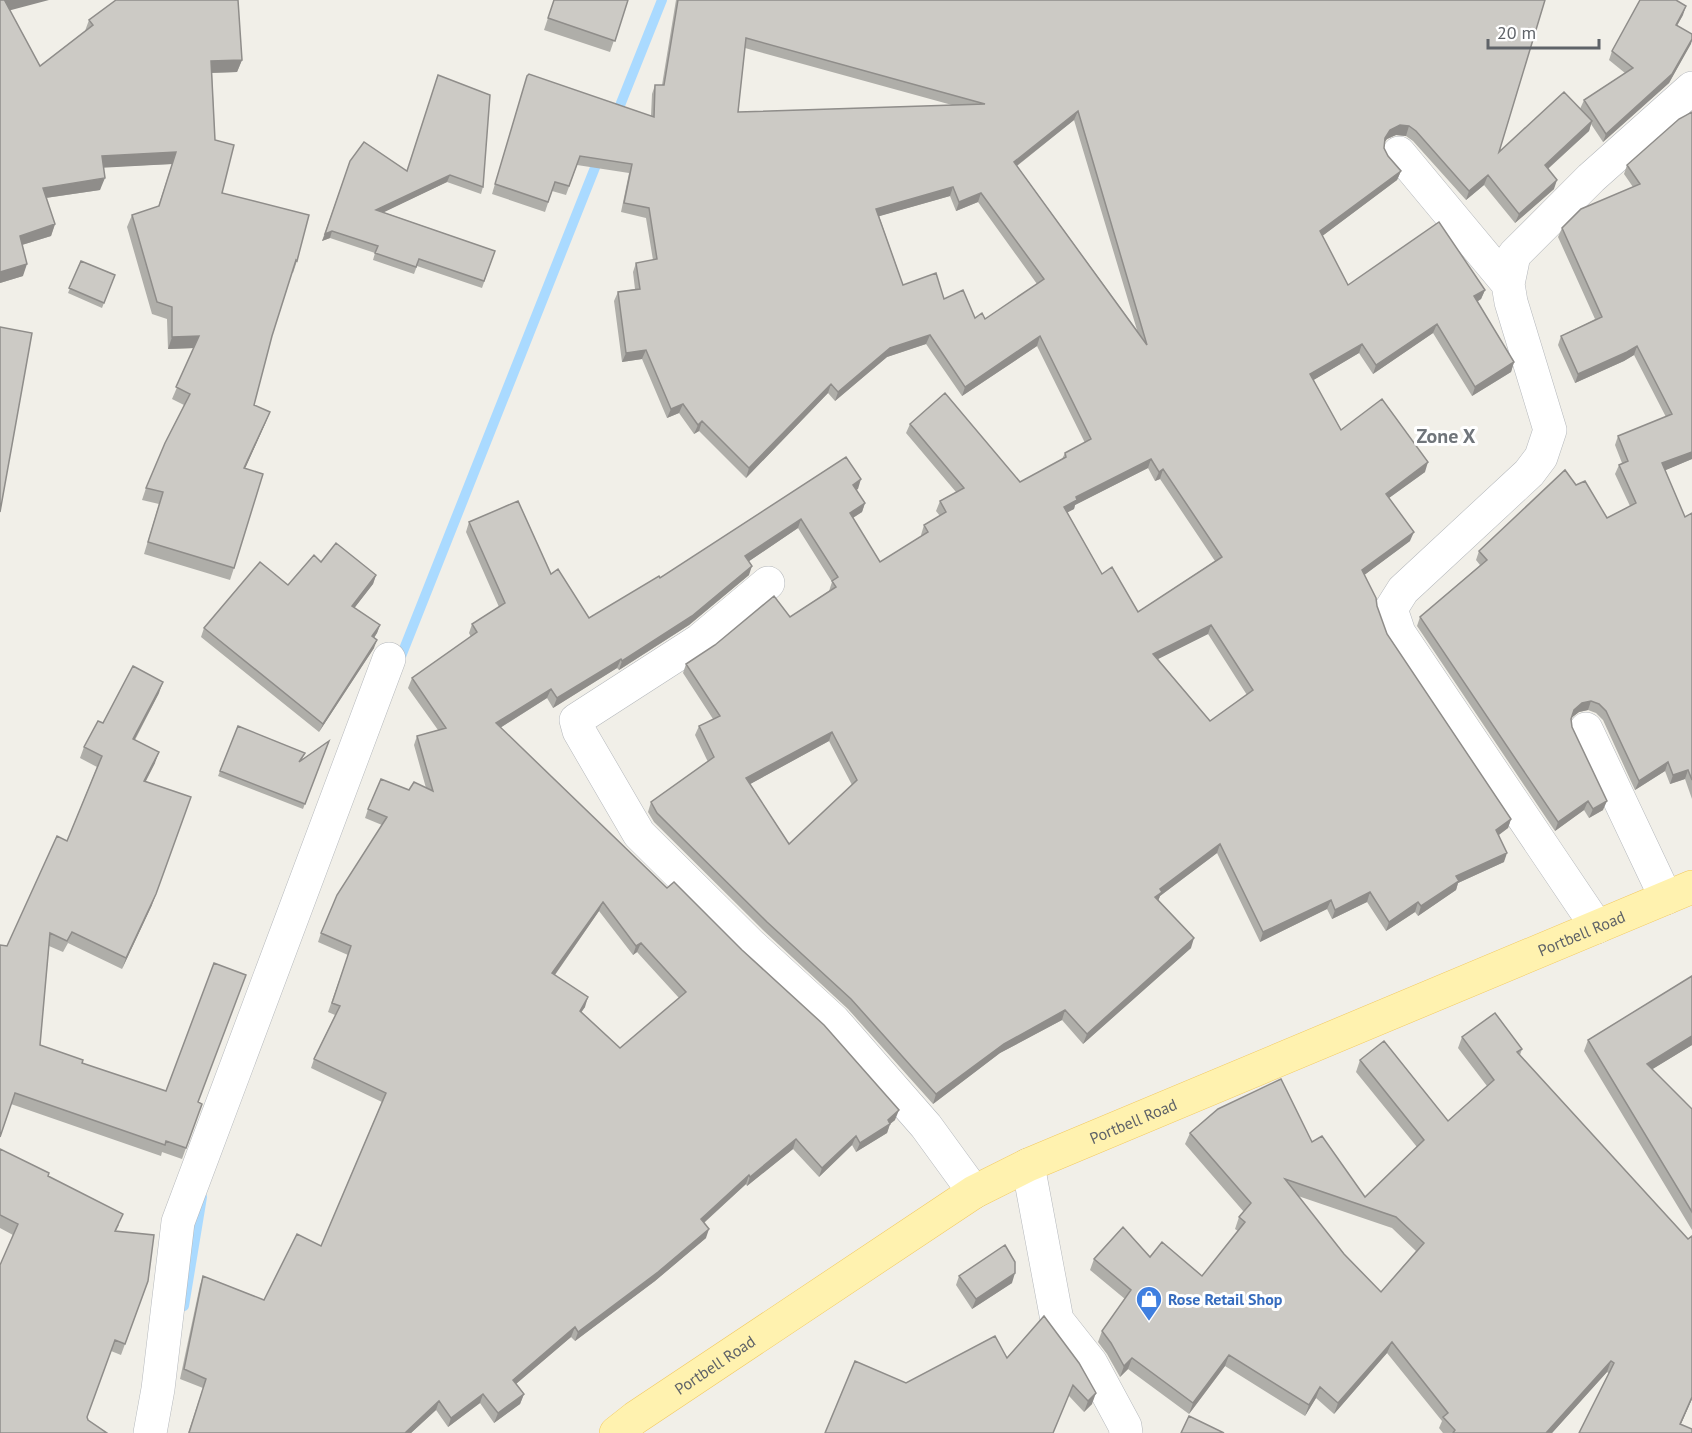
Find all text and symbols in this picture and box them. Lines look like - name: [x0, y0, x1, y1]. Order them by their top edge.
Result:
- scale bar: [1488, 12, 1599, 50]
- text: 20 m: [1497, 21, 1536, 44]
- district label: Zone X: [1417, 423, 1476, 449]
- street label: Portbell Road: [1535, 906, 1628, 960]
- street label: Portbell Road: [1087, 1094, 1180, 1148]
- shop icon: Rose Retail Shop: [1134, 1284, 1164, 1322]
- place label: Rose Retail Shop: [1168, 1289, 1283, 1309]
- street label: Portbell Road: [671, 1331, 759, 1399]

